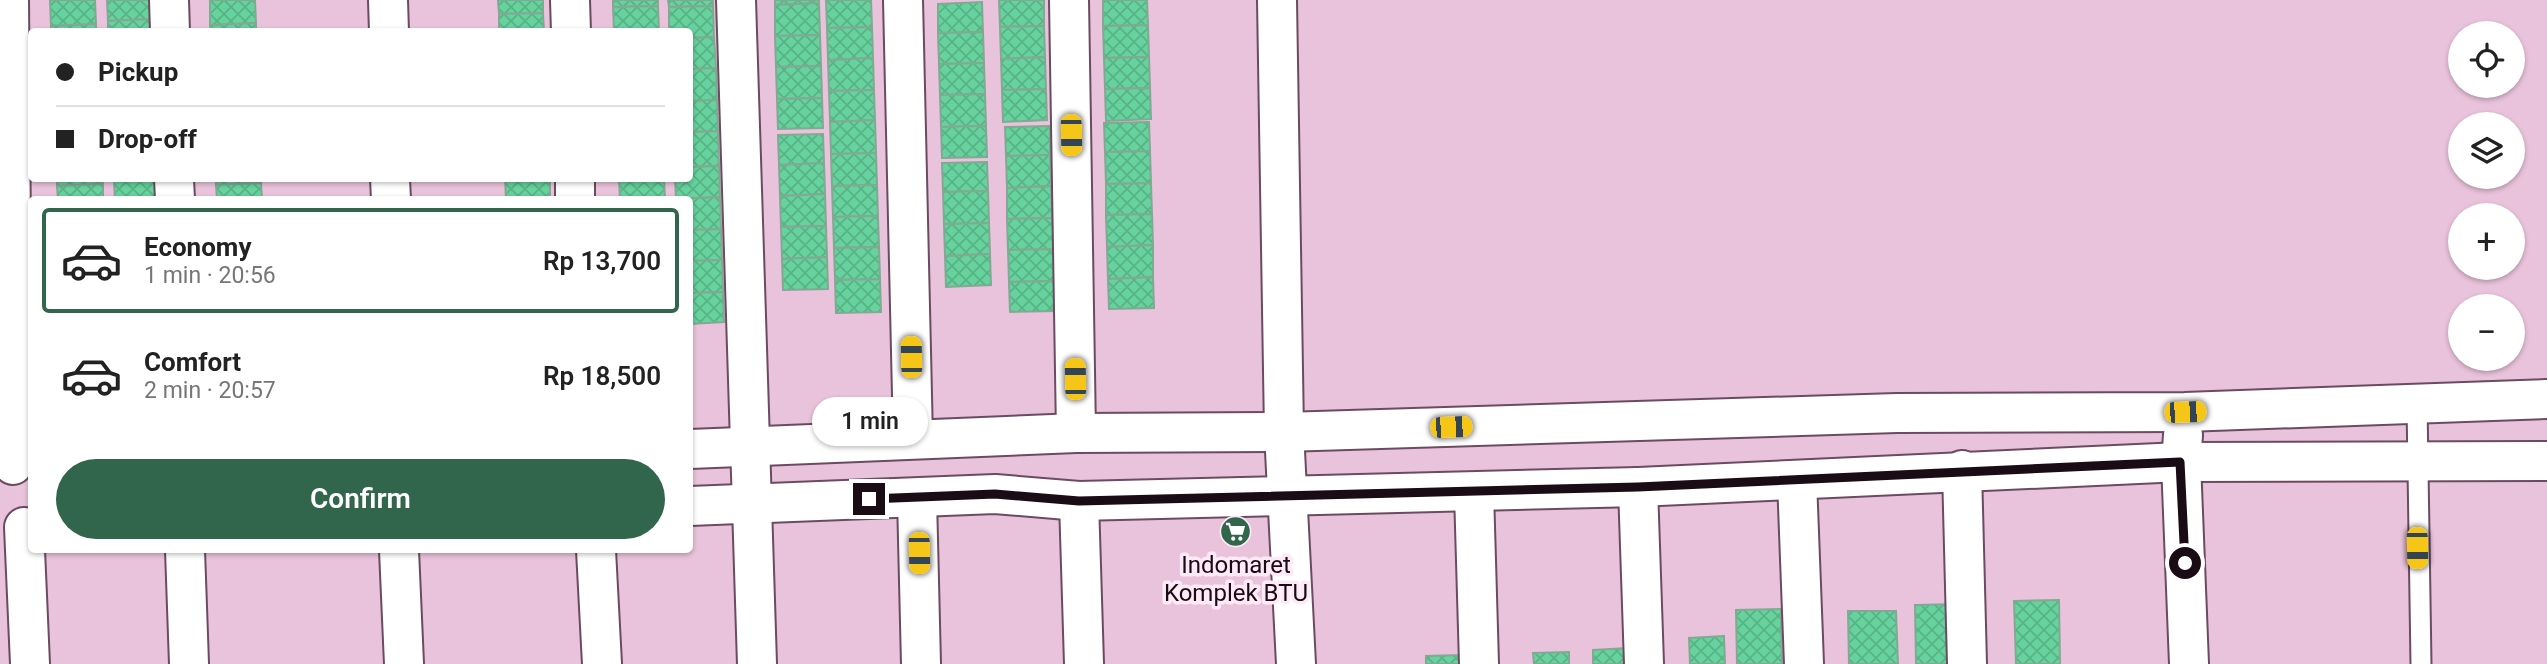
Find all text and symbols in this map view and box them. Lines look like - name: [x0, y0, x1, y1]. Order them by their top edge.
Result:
- map controls: [2448, 21, 2525, 371]
- button: locate: [2448, 21, 2525, 98]
- text: Pickup: [98, 57, 178, 87]
- button: layers: [2448, 112, 2525, 189]
- car: [1061, 114, 1082, 156]
- text: Drop-off: [98, 124, 197, 154]
- button: +: [2448, 203, 2525, 280]
- icon: car: [60, 229, 123, 292]
- text: Economy: [144, 232, 251, 262]
- text: Rp 13,700: [543, 246, 661, 276]
- text: 1 min · 20:56: [144, 262, 276, 289]
- button: −: [2448, 294, 2525, 371]
- car: [901, 336, 922, 378]
- icon: car: [60, 344, 123, 407]
- text: Comfort: [144, 347, 241, 377]
- car: [1065, 358, 1086, 400]
- text: Rp 18,500: [543, 361, 661, 391]
- text: 2 min · 20:57: [144, 377, 276, 404]
- callout: 1 min: [811, 398, 927, 447]
- car: [2164, 401, 2207, 423]
- text: 1 min: [841, 408, 899, 435]
- car: [1430, 416, 1473, 438]
- button: Confirm: [56, 459, 665, 539]
- route end: [853, 483, 885, 515]
- supermarket icon: Indomaret Komplek BTU: [1219, 514, 1253, 548]
- car: [2407, 527, 2428, 569]
- car: [909, 532, 930, 574]
- route start: [2169, 547, 2201, 579]
- place label: Indomaret Komplek BTU: [1164, 551, 1308, 607]

